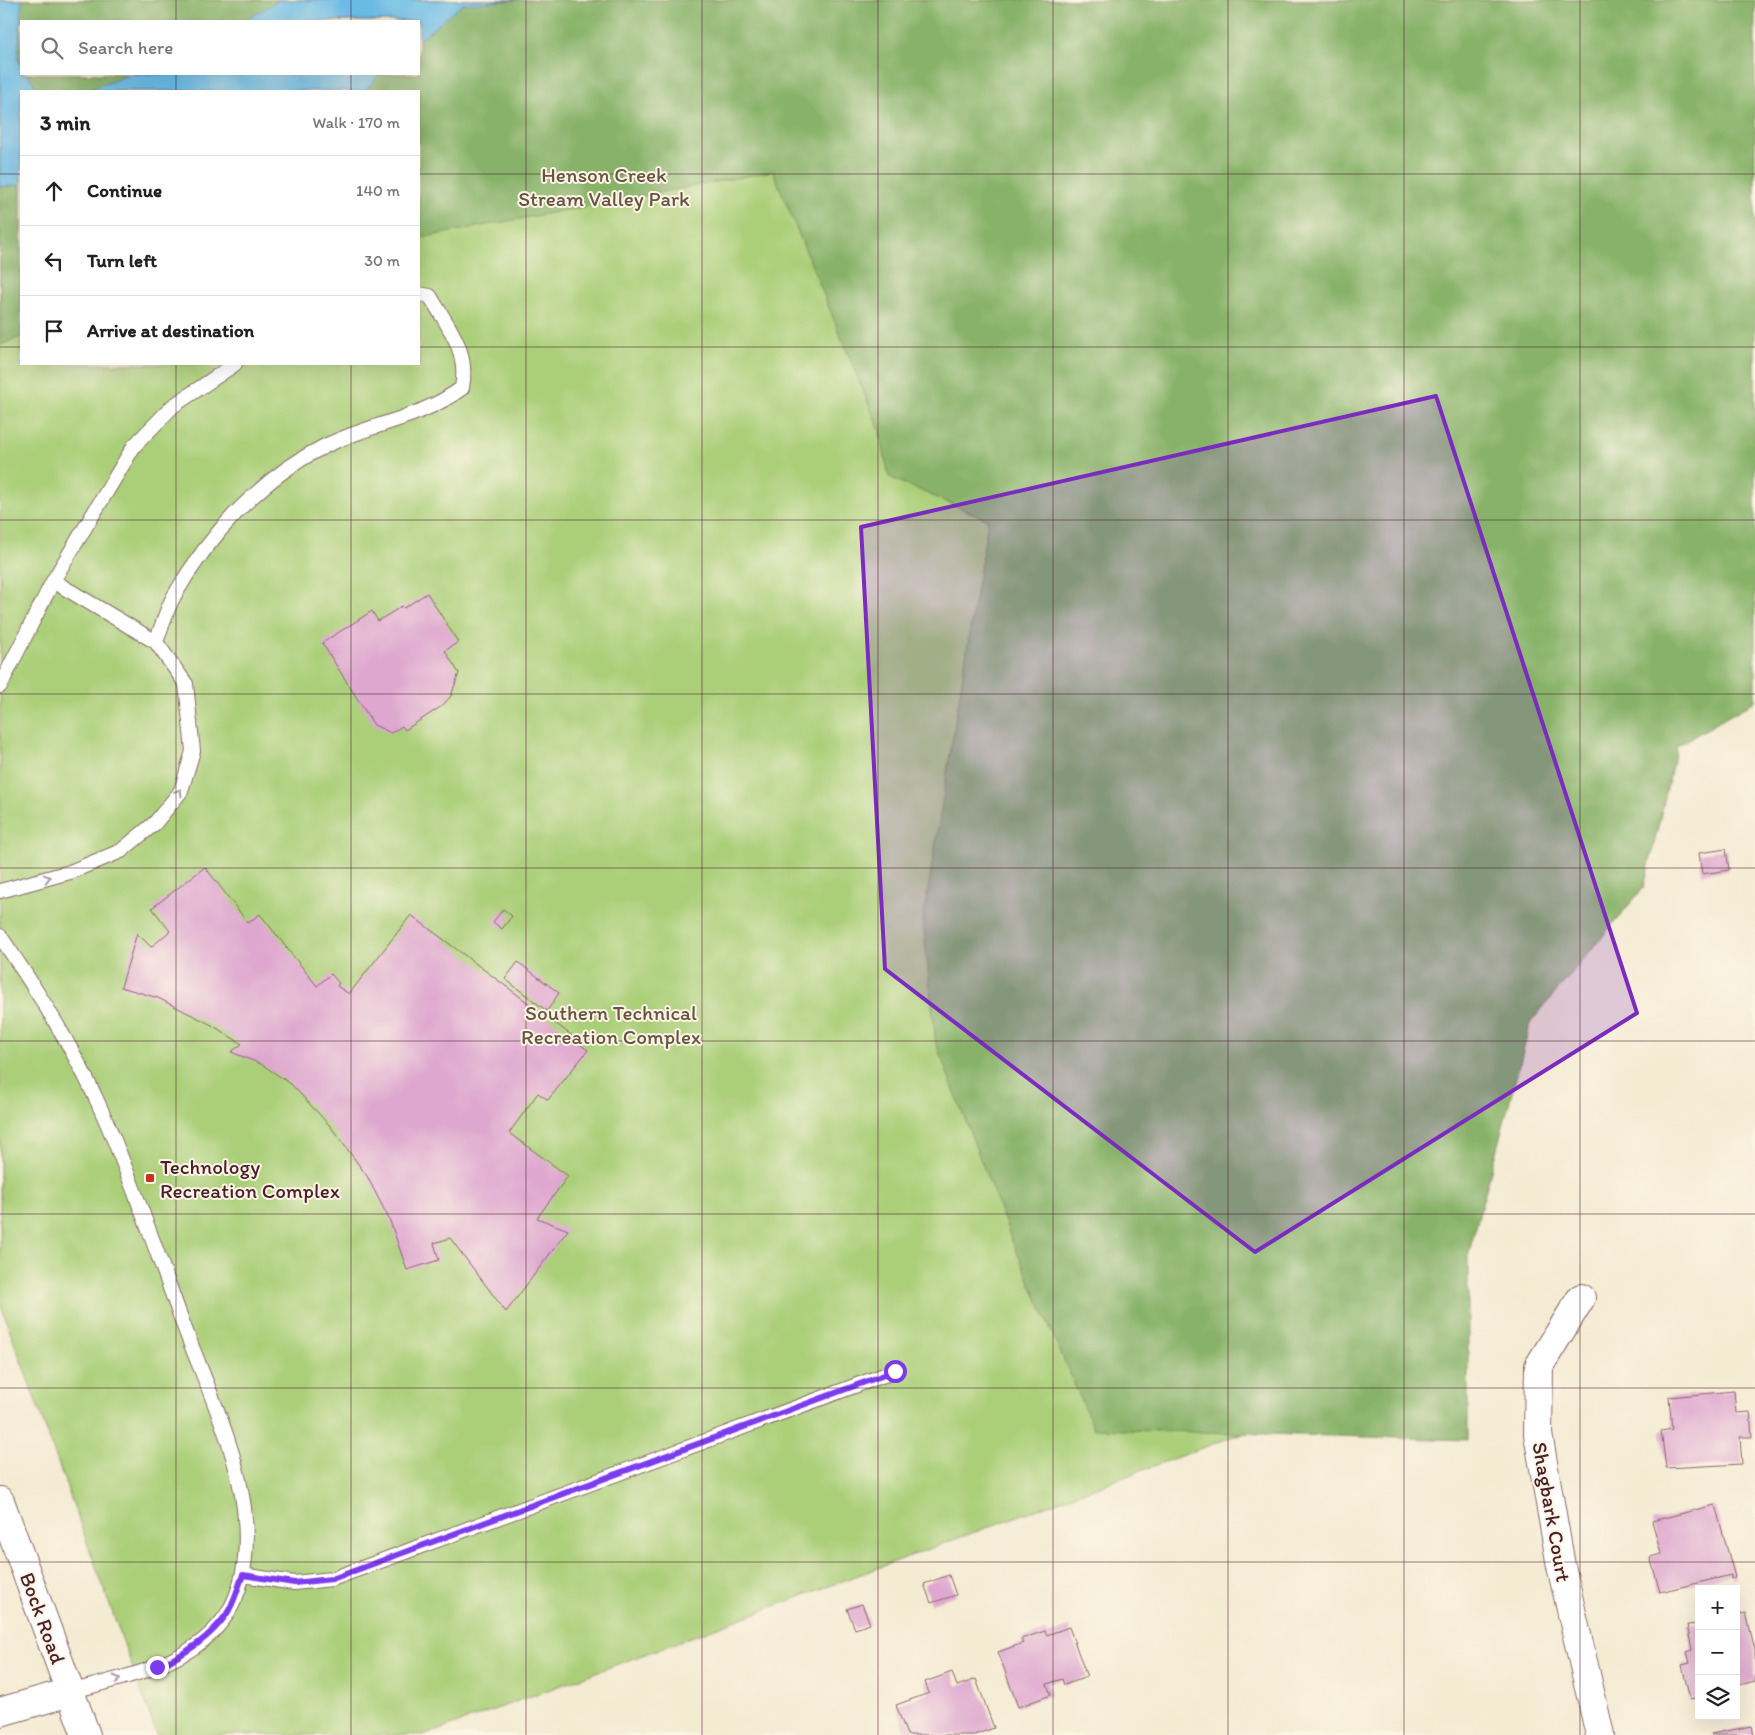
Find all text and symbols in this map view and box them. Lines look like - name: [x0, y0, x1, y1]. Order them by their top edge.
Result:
- search box: [20, 20, 420, 75]
- icon: search: [38, 34, 66, 62]
- text: Search here: [78, 36, 173, 59]
- text: 3 min: [40, 110, 90, 135]
- text: Walk · 170 m: [313, 113, 400, 132]
- park label: Henson Creek Stream Valley Park: [518, 162, 690, 211]
- icon: ahead: [40, 177, 68, 205]
- text: Continue: [87, 179, 162, 202]
- text: 140 m: [356, 181, 400, 200]
- icon: left: [40, 247, 68, 275]
- text: Turn left: [87, 249, 157, 272]
- text: 30 m: [364, 251, 400, 270]
- icon: arrive: [40, 317, 68, 345]
- text: Arrive at destination: [87, 319, 254, 342]
- one-way arrow: [173, 788, 183, 797]
- one-way arrow: [43, 873, 52, 884]
- park label: Southern Technical Recreation Complex: [521, 1000, 701, 1049]
- place label: Technology Recreation Complex: [160, 1154, 340, 1203]
- marker: Technology Recreation Complex: [144, 1172, 156, 1184]
- route start: [884, 1360, 907, 1383]
- street label: Shagbark Court: [1527, 1440, 1577, 1584]
- street label: Bock Road: [15, 1569, 71, 1668]
- map controls: [1695, 1585, 1740, 1720]
- button: +: [1695, 1585, 1740, 1630]
- button: −: [1695, 1630, 1740, 1675]
- route end: [146, 1656, 169, 1679]
- one-way arrow: [113, 1674, 121, 1684]
- button: layers: [1695, 1675, 1740, 1720]

